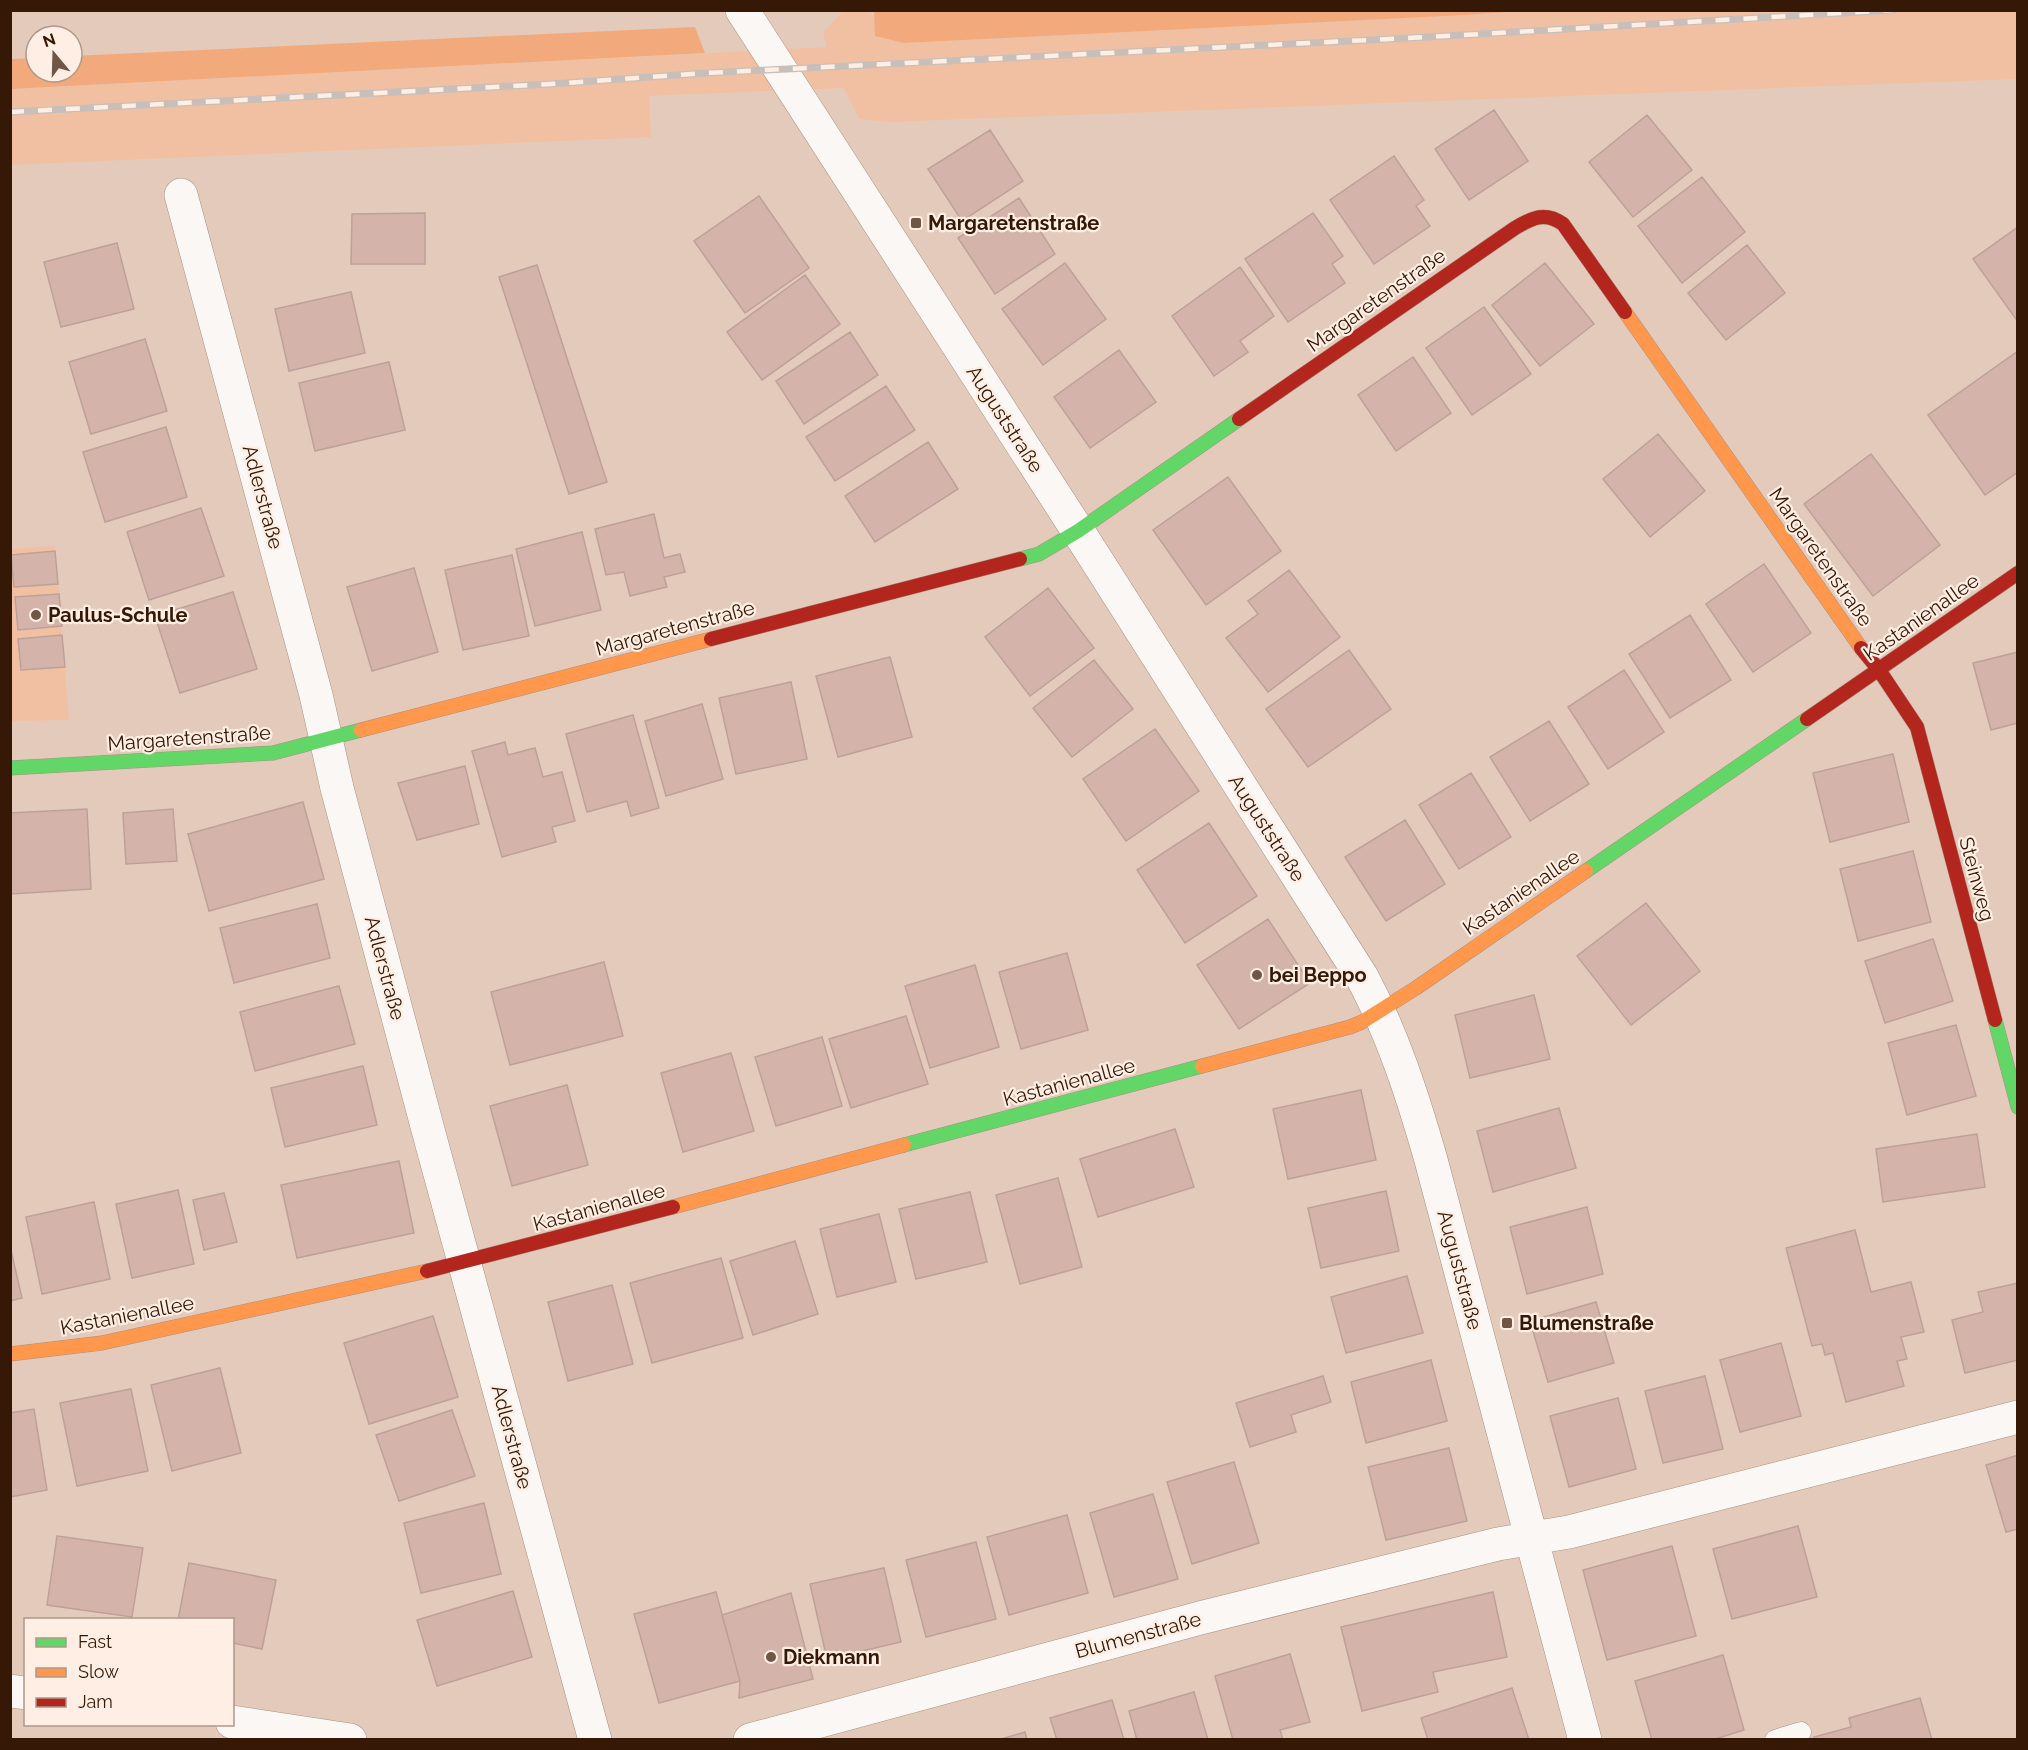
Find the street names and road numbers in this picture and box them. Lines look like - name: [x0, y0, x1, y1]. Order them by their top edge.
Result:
- street label: Margaretenstraße: [1302, 243, 1450, 357]
- street label: Auguststraße: [962, 361, 1049, 477]
- street label: Adlerstraße: [238, 442, 288, 552]
- street label: Margaretenstraße: [1764, 483, 1878, 631]
- street label: Kastanienallee: [1859, 568, 1984, 666]
- street label: Margaretenstraße: [593, 595, 757, 661]
- street label: Margaretenstraße: [107, 720, 272, 756]
- street label: Auguststraße: [1224, 770, 1311, 886]
- street label: Steinweg: [1954, 834, 2000, 924]
- street label: Kastanienallee: [1458, 844, 1584, 940]
- street label: Adlerstraße: [360, 913, 410, 1023]
- street label: Kastanienallee: [1000, 1053, 1138, 1111]
- street label: Kastanienallee: [530, 1178, 668, 1236]
- street label: Auguststraße: [1433, 1208, 1488, 1333]
- street label: Kastanienallee: [58, 1290, 196, 1340]
- street label: Adlerstraße: [487, 1382, 537, 1492]
- street label: Blumenstraße: [1072, 1607, 1204, 1663]

